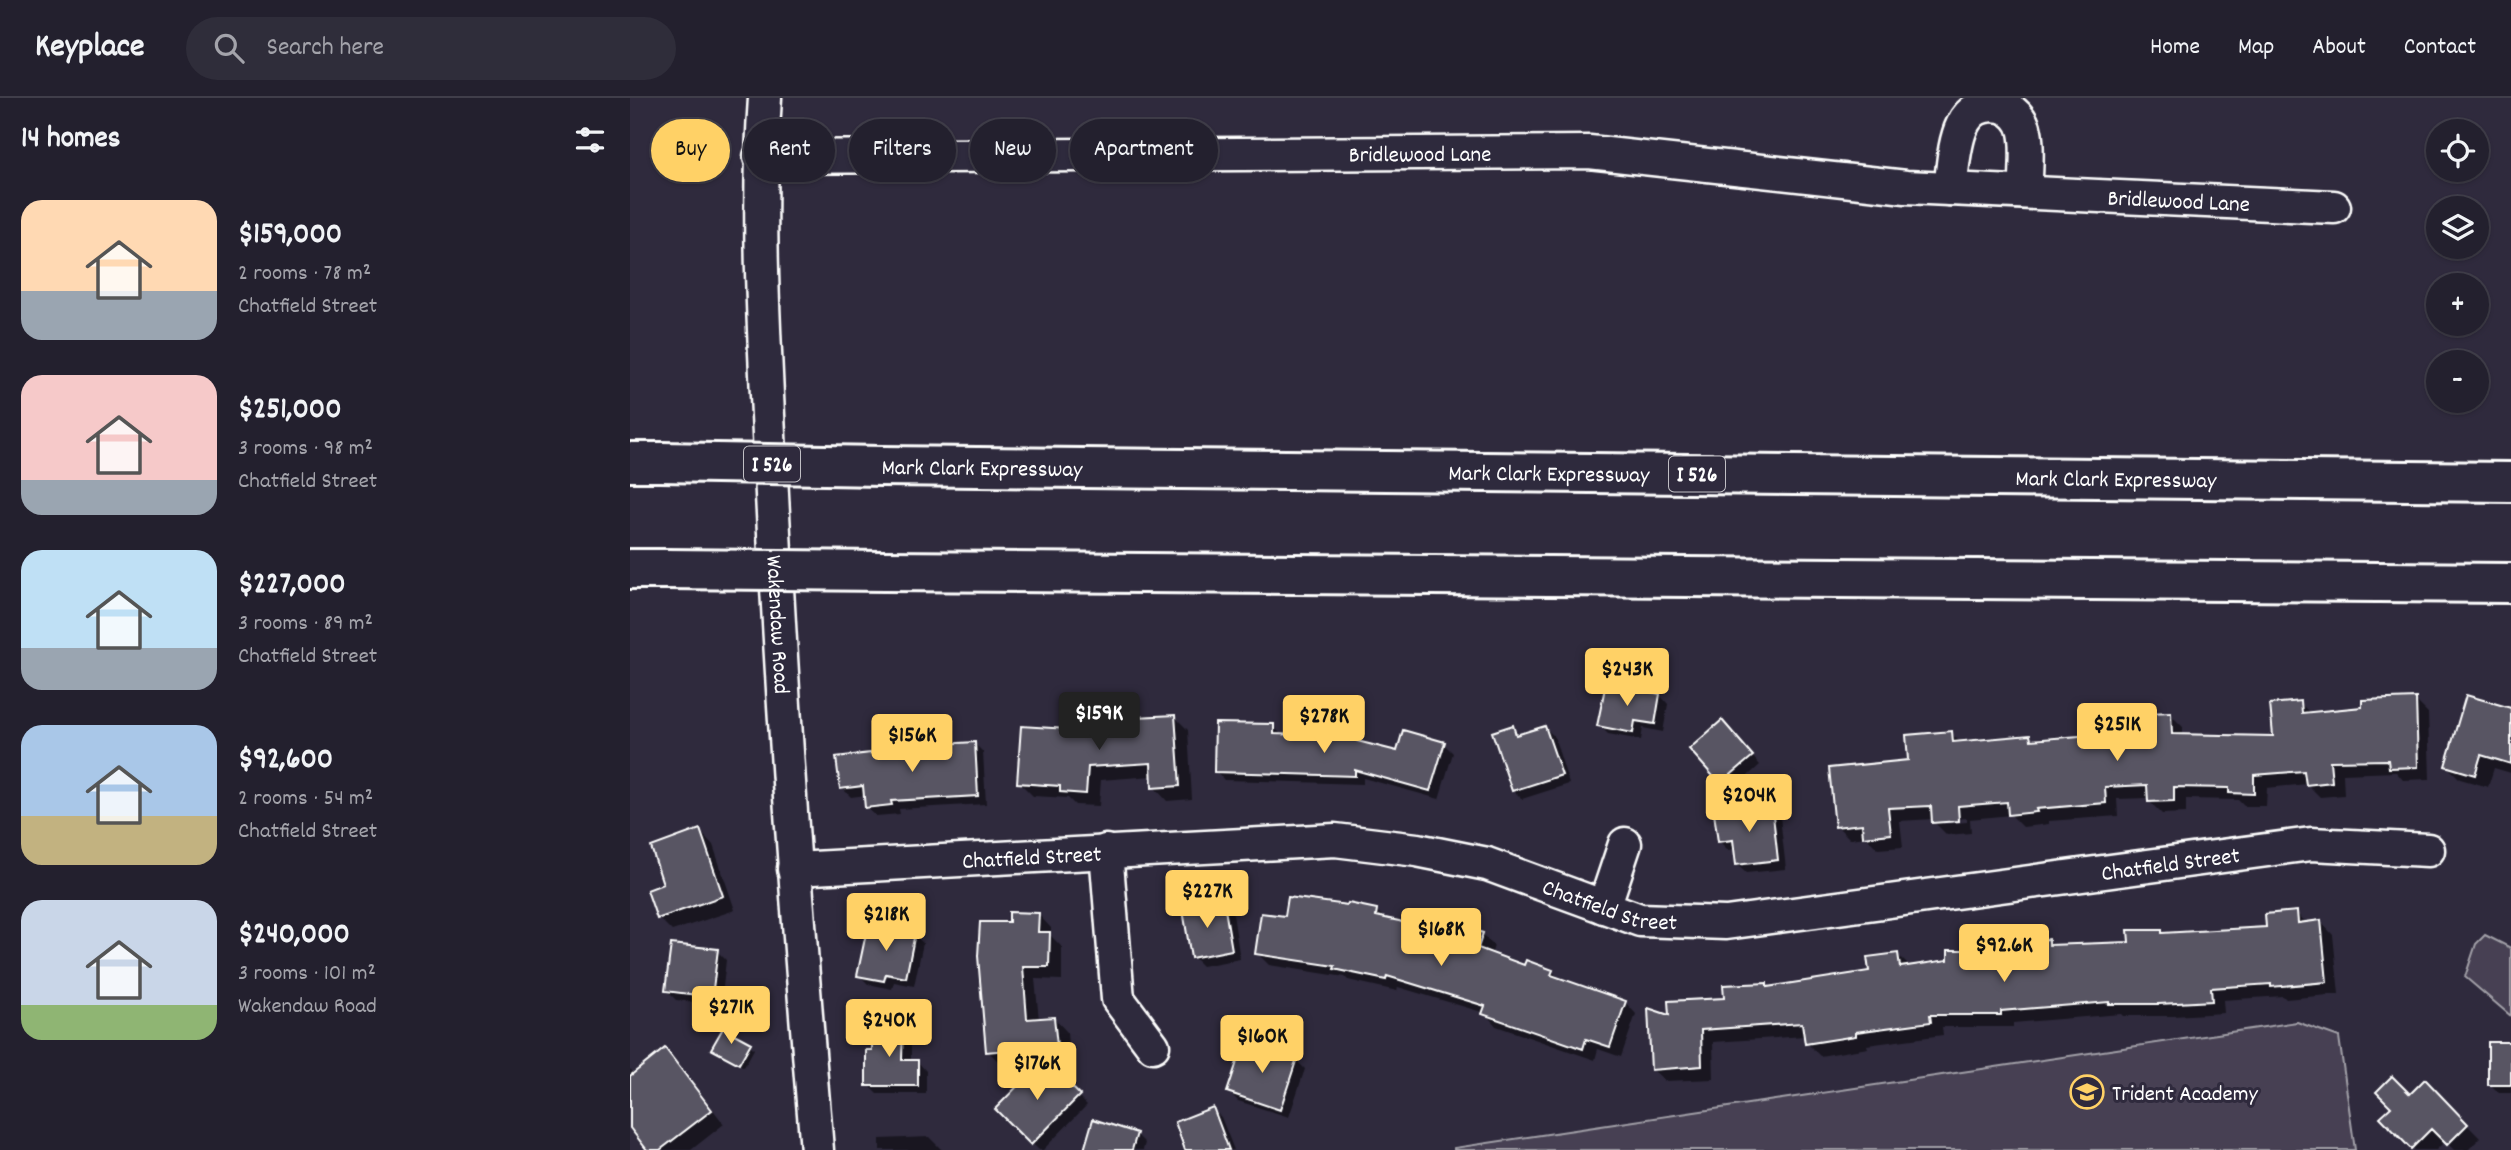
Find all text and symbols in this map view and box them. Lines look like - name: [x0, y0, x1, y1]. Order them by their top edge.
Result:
- search box: [186, 17, 676, 80]
- text: Keyplace: [35, 25, 144, 72]
- icon: search: [210, 29, 248, 67]
- text: Search here: [266, 30, 384, 67]
- text: Home: [2150, 31, 2200, 65]
- text: Map: [2238, 31, 2274, 65]
- text: About: [2312, 31, 2366, 65]
- text: Contact: [2404, 31, 2476, 65]
- text: 14 homes: [21, 119, 120, 162]
- chip: Buy: [651, 119, 730, 182]
- chip: Rent: [744, 119, 835, 182]
- chip: Filters: [849, 119, 956, 182]
- chip: New: [970, 119, 1056, 182]
- chip: Apartment: [1070, 119, 1218, 182]
- map controls: [2426, 119, 2489, 413]
- button: locate: [2426, 119, 2489, 182]
- icon: filters: [571, 121, 609, 159]
- street label: Bridlewood Lane: [1349, 140, 1491, 173]
- street label: Bridlewood Lane: [2107, 183, 2251, 223]
- button: layers: [2426, 196, 2489, 259]
- text: $159,000: [238, 215, 342, 258]
- icon: home: [77, 228, 161, 312]
- text: 2 rooms · 78 m²: [238, 258, 371, 291]
- button: +: [2426, 273, 2489, 336]
- text: Chatfield Street: [238, 291, 377, 324]
- button: −: [2426, 350, 2489, 413]
- text: $251,000: [238, 390, 342, 433]
- icon: home: [77, 403, 161, 487]
- text: 3 rooms · 98 m²: [238, 433, 373, 466]
- road number: I 526: [744, 446, 800, 482]
- street label: Mark Clark Expressway: [881, 453, 1083, 488]
- road number: I 526: [1669, 456, 1725, 492]
- street label: Mark Clark Expressway: [1448, 459, 1650, 494]
- street label: Mark Clark Expressway: [2015, 464, 2217, 499]
- text: Chatfield Street: [238, 466, 377, 499]
- street label: Wakendaw Road: [755, 554, 796, 695]
- text: $227,000: [238, 565, 346, 608]
- icon: home: [77, 578, 161, 662]
- text: 3 rooms · 89 m²: [238, 608, 373, 641]
- text: Chatfield Street: [238, 641, 377, 674]
- pin: $243K: [1578, 648, 1676, 708]
- text: $243K: [1601, 654, 1653, 687]
- pin: $159K: [1050, 692, 1148, 752]
- pin: $278K: [1275, 696, 1373, 755]
- text: $159K: [1075, 698, 1123, 731]
- text: $278K: [1299, 701, 1349, 734]
- pin: $251K: [2068, 704, 2166, 763]
- text: $251K: [2093, 709, 2141, 742]
- pin: $156K: [863, 714, 961, 774]
- text: $156K: [887, 720, 937, 753]
- text: $92,600: [238, 740, 333, 783]
- icon: home: [77, 753, 161, 837]
- pin: $204K: [1700, 774, 1798, 834]
- text: $204K: [1722, 780, 1776, 813]
- text: 2 rooms · 54 m²: [238, 783, 373, 816]
- text: Chatfield Street: [238, 816, 377, 849]
- street label: Chatfield Street: [961, 840, 1102, 880]
- street label: Chatfield Street: [2099, 841, 2242, 892]
- pin: $227K: [1158, 870, 1256, 930]
- street label: Chatfield Street: [1537, 873, 1677, 941]
- text: $227K: [1181, 876, 1233, 909]
- pin: $218K: [837, 894, 935, 953]
- text: $218K: [863, 899, 909, 932]
- pin: $168K: [1392, 908, 1490, 968]
- text: $168K: [1417, 914, 1465, 947]
- text: $240,000: [238, 915, 350, 958]
- pin: $92.6K: [1947, 924, 2061, 984]
- icon: home: [77, 928, 161, 1012]
- text: $92.6K: [1975, 930, 2033, 963]
- text: 3 rooms · 101 m²: [238, 958, 376, 991]
- pin: $271K: [682, 986, 780, 1046]
- text: Wakendaw Road: [238, 991, 377, 1024]
- text: $271K: [708, 992, 754, 1025]
- pin: $240K: [840, 1000, 938, 1059]
- text: $240K: [862, 1005, 916, 1038]
- pin: $160K: [1213, 1016, 1311, 1075]
- text: $160K: [1236, 1021, 1288, 1054]
- pin: $176K: [988, 1042, 1086, 1102]
- text: $176K: [1013, 1048, 1061, 1081]
- school or university icon: Trident Academy: [2068, 1073, 2106, 1111]
- place label: Trident Academy: [2112, 1079, 2259, 1112]

